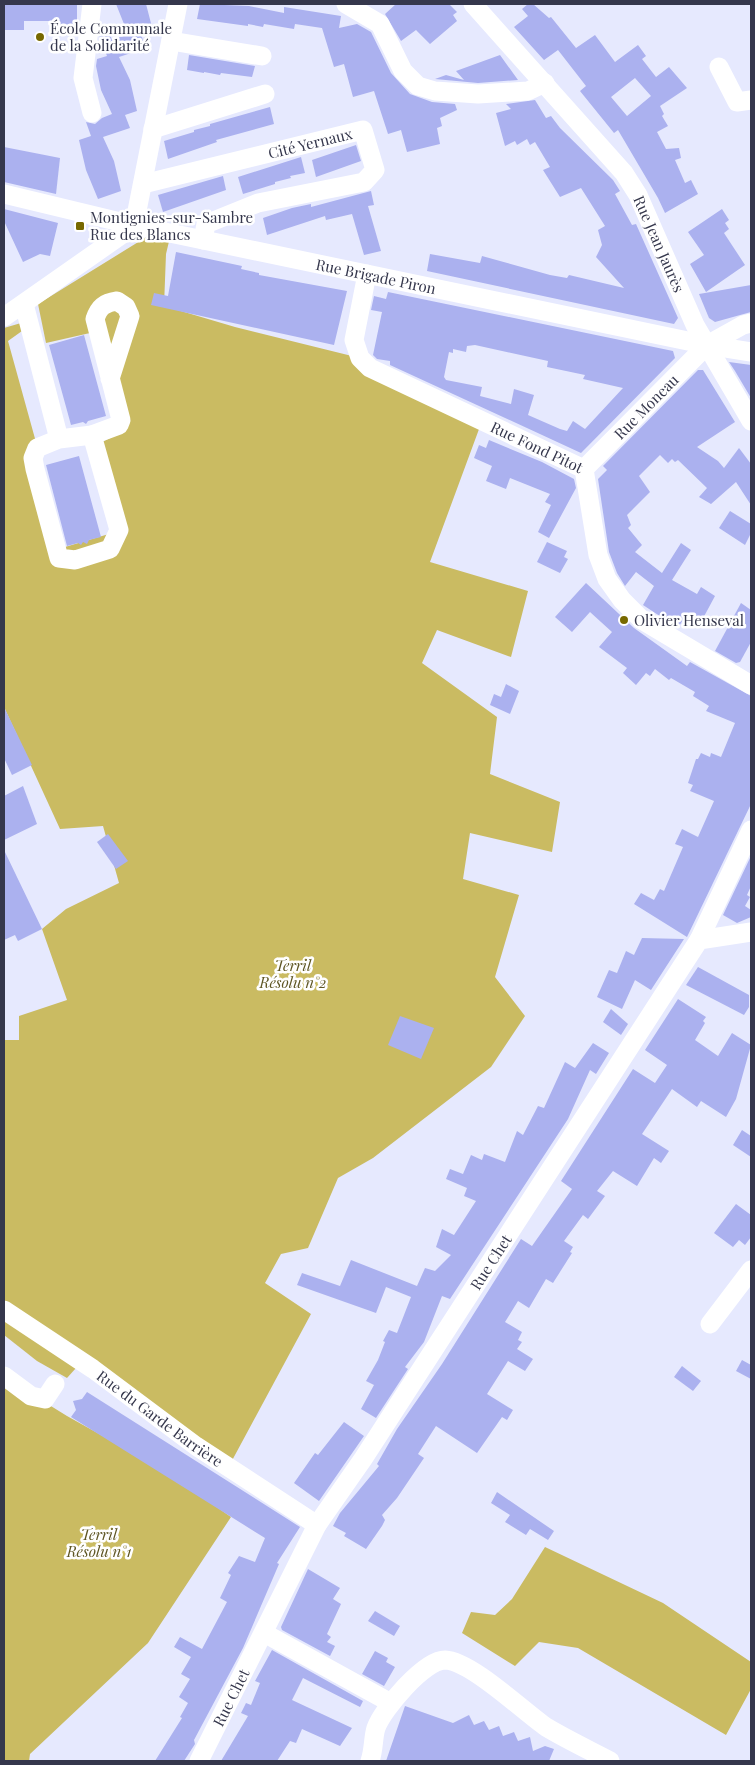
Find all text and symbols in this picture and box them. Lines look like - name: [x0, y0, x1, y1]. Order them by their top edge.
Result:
- place label: École Communale de la Solidarité: [50, 18, 172, 55]
- marker: École Communale de la Solidarité: [34, 31, 46, 43]
- street label: Cité Yernaux: [266, 123, 354, 163]
- street label: Rue Jean Jaurès: [629, 192, 689, 295]
- place label: Montignies-sur-Sambre Rue des Blancs: [90, 207, 253, 244]
- marker: Montignies-sur-Sambre Rue des Blancs: [74, 220, 86, 232]
- street label: Rue Brigade Piron: [314, 254, 438, 298]
- street label: Rue Moneau: [609, 370, 683, 443]
- street label: Rue Fond Pitot: [488, 416, 587, 477]
- place label: Olivier Henseval: [634, 610, 744, 630]
- marker: Olivier Henseval: [618, 614, 630, 626]
- park label: Terril Résolu n°2: [258, 955, 327, 992]
- street label: Rue Chet: [465, 1230, 516, 1293]
- street label: Rue du Garde Barrière: [93, 1365, 227, 1471]
- park label: Terril Résolu n°1: [66, 1524, 131, 1561]
- street label: Rue Chet: [208, 1665, 254, 1730]

